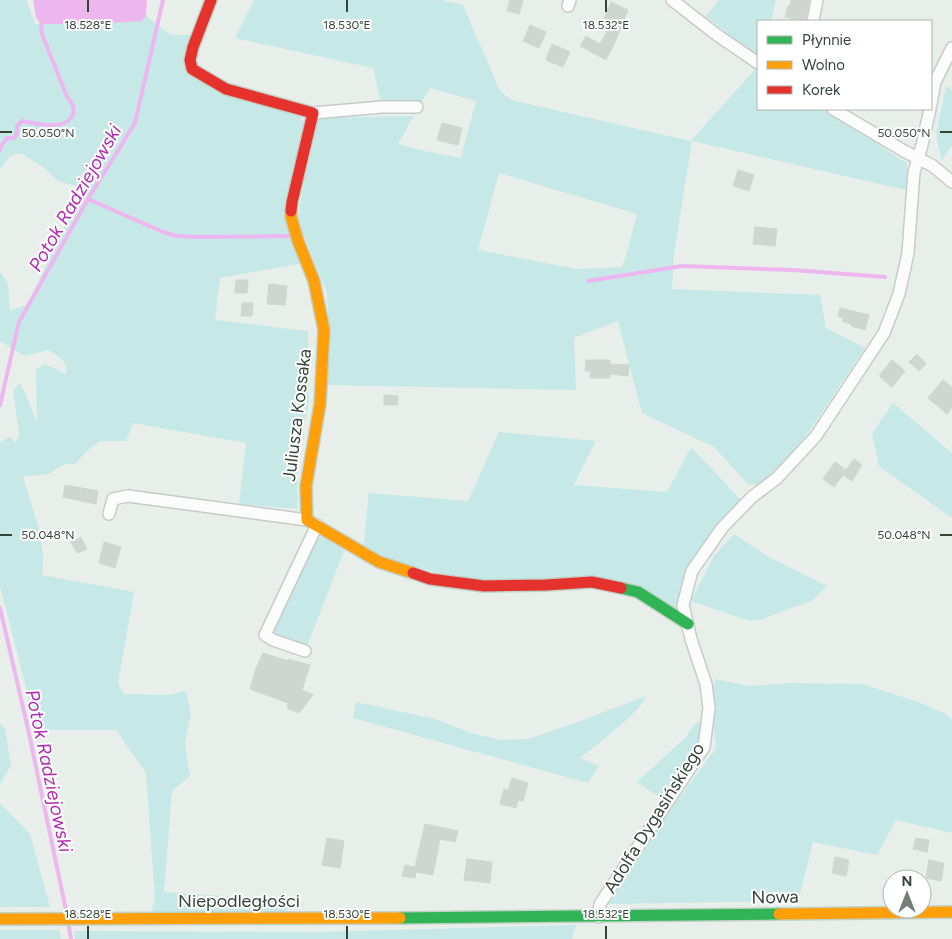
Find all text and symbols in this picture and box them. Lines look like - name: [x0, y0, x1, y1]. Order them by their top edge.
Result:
- text: 18.528°E: [64, 18, 112, 32]
- text: 18.530°E: [323, 18, 371, 32]
- text: 18.532°E: [583, 18, 629, 32]
- legend: [757, 20, 932, 110]
- text: Płynnie: [802, 31, 851, 49]
- text: Wolno: [802, 56, 845, 74]
- text: Korek: [802, 81, 841, 99]
- water label: Potok Radziejowski: [24, 120, 127, 275]
- text: 50.050°N: [21, 126, 75, 140]
- text: 50.050°N: [877, 126, 931, 140]
- street label: Juliusza Kossaka: [278, 348, 316, 482]
- text: 50.048°N: [21, 528, 75, 542]
- text: 50.048°N: [877, 528, 931, 542]
- water label: Potok Radziejowski: [21, 688, 78, 855]
- street label: Adolfa Dygasińskiego: [599, 739, 709, 897]
- north arrow: [882, 869, 932, 919]
- text: N: [902, 873, 912, 890]
- street label: Nowa: [751, 886, 799, 908]
- street label: Niepodległości: [178, 890, 300, 912]
- text: 18.528°E: [64, 907, 112, 921]
- text: 18.530°E: [323, 907, 371, 921]
- text: 18.532°E: [583, 907, 629, 921]

